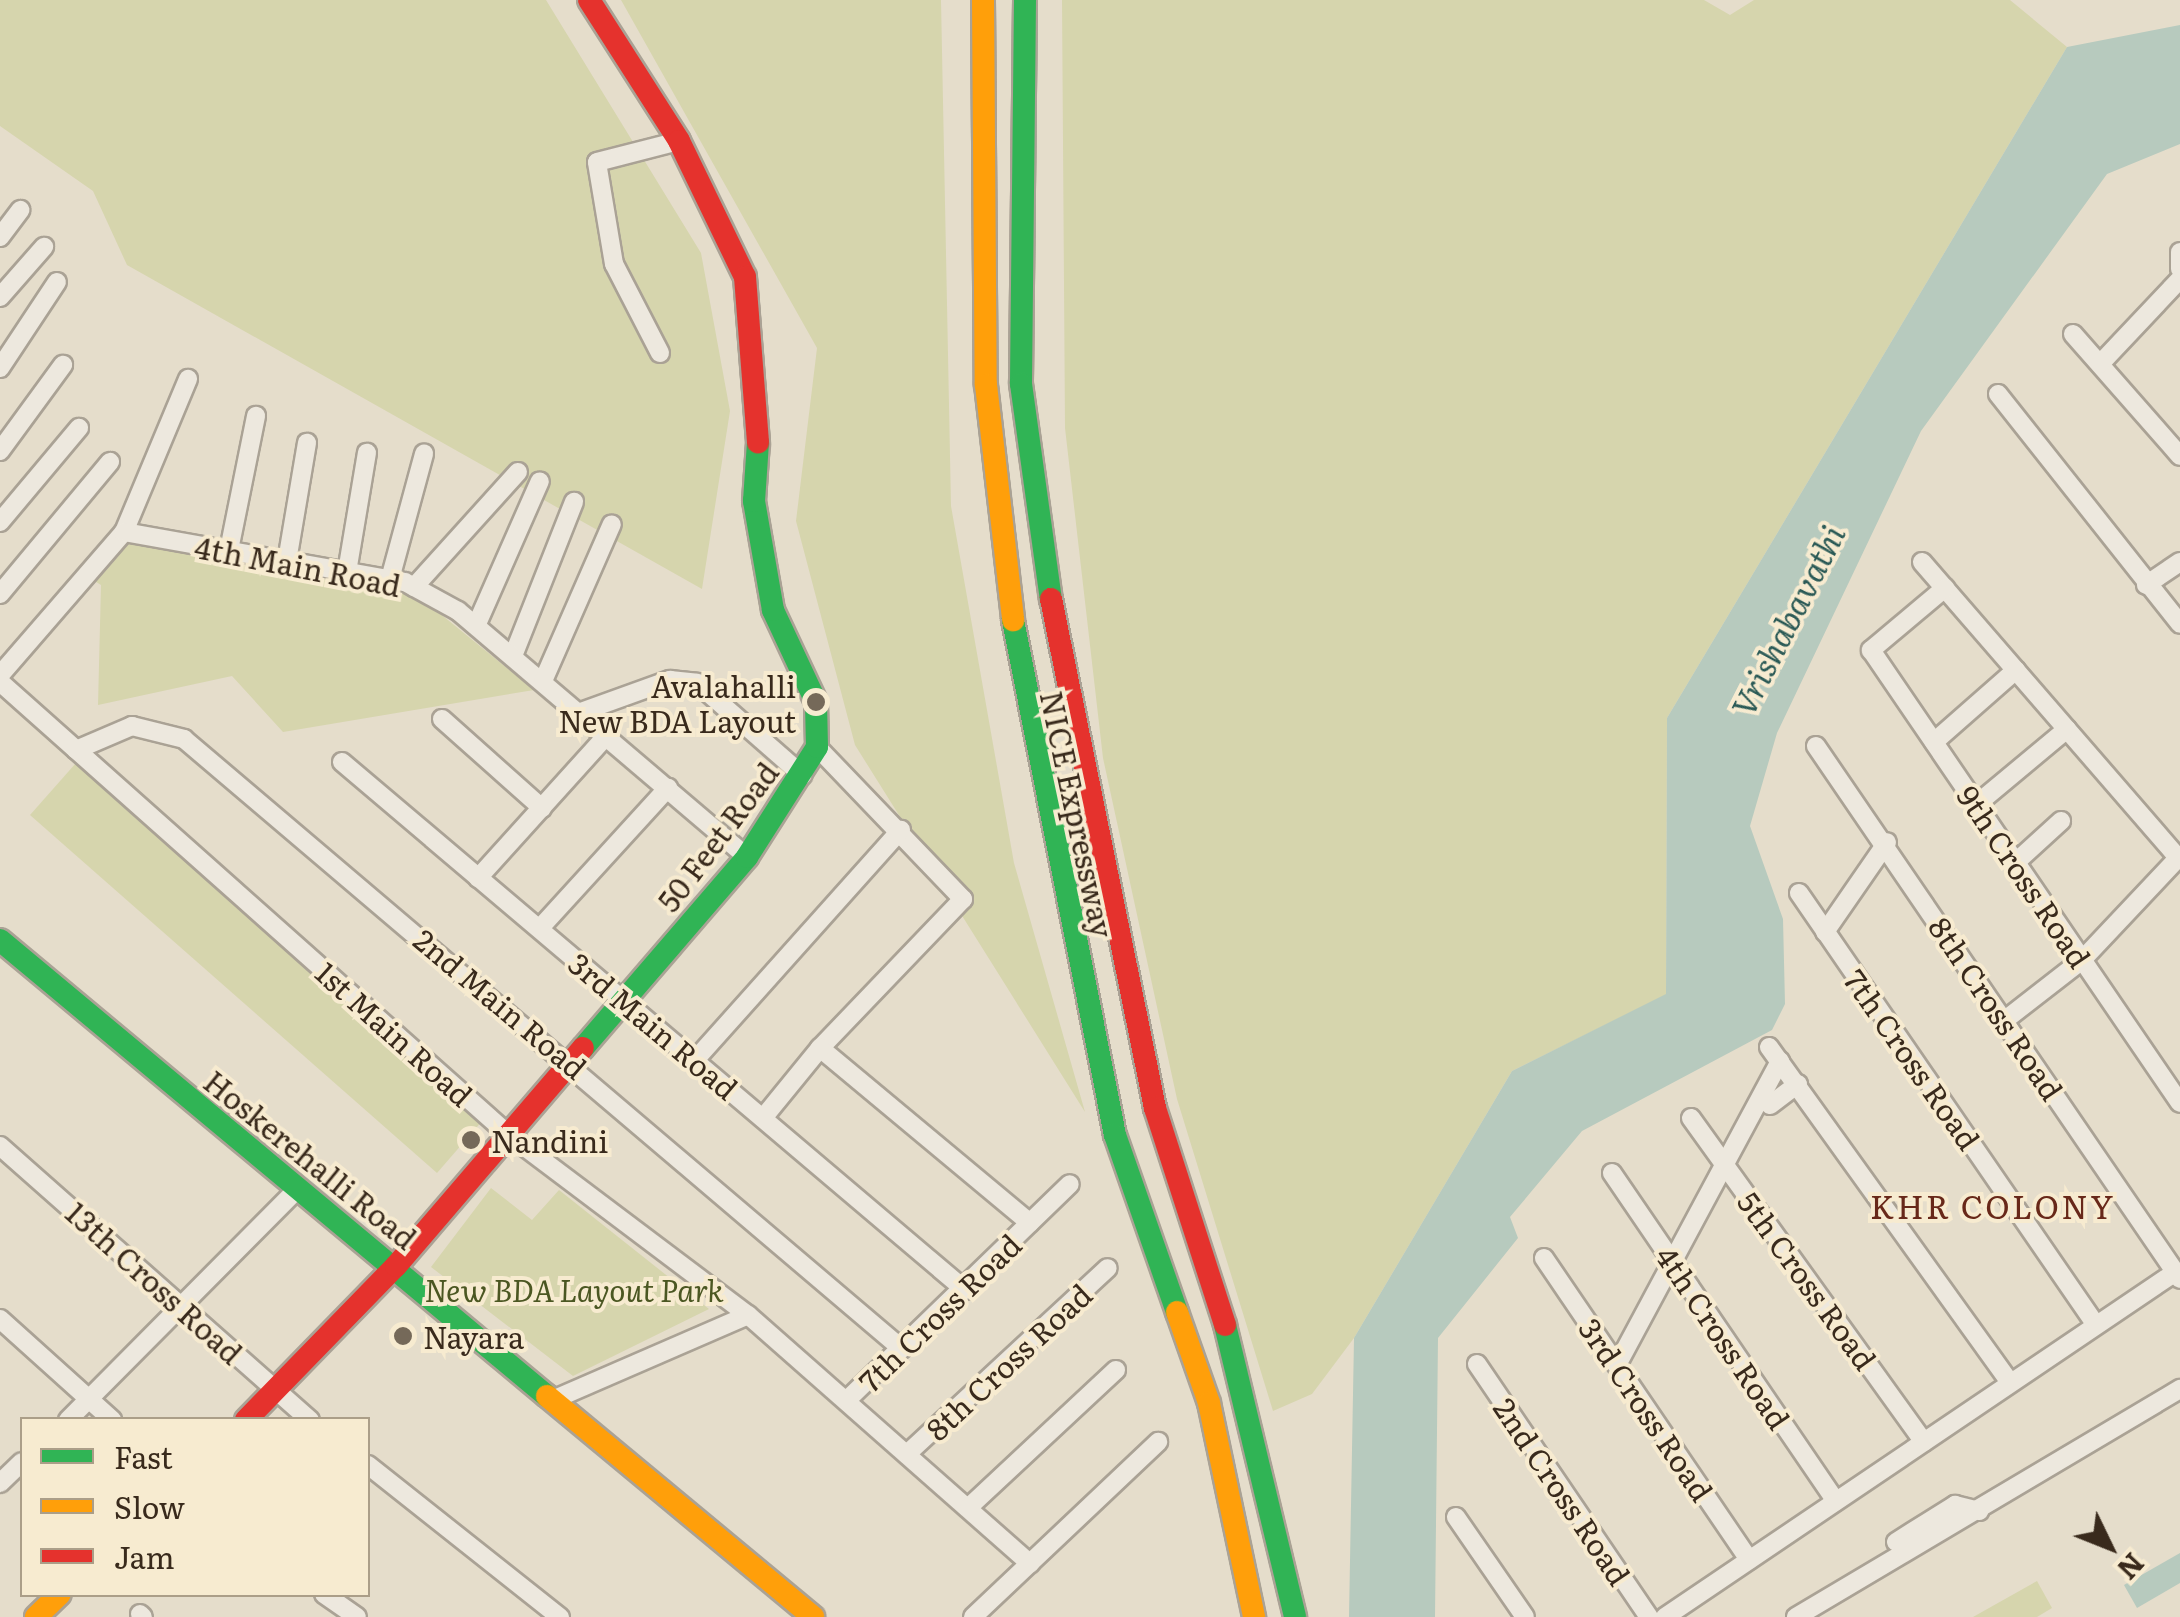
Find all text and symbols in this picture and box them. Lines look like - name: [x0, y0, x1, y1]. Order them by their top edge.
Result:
- water label: Vrishabavathi: [1723, 518, 1851, 722]
- street label: 4th Main Road: [192, 527, 404, 603]
- place label: Avalahalli New BDA Layout: [558, 667, 796, 738]
- street label: NICE Expressway: [1034, 687, 1122, 941]
- marker: Avalahalli New BDA Layout: [805, 691, 827, 713]
- street label: 50 Feet Road: [649, 754, 785, 918]
- street label: 9th Cross Road: [1951, 778, 2099, 974]
- street label: 8th Cross Road: [1923, 910, 2071, 1106]
- street label: 2nd Main Road: [408, 921, 594, 1085]
- street label: 3rd Main Road: [562, 944, 746, 1106]
- street label: 1st Main Road: [309, 953, 481, 1113]
- street label: 7th Cross Road: [1838, 962, 1988, 1156]
- street label: Hoskerehalli Road: [198, 1062, 424, 1256]
- place label: Nandini: [491, 1122, 608, 1158]
- marker: Nandini: [460, 1129, 482, 1151]
- street label: 5th Cross Road: [1731, 1184, 1885, 1376]
- district label: KHR COLONY: [1870, 1186, 2116, 1224]
- street label: 13th Cross Road: [60, 1194, 250, 1370]
- street label: 7th Cross Road: [851, 1226, 1027, 1398]
- street label: 4th Cross Road: [1650, 1239, 1798, 1435]
- park label: New BDA Layout Park: [424, 1271, 724, 1307]
- street label: 8th Cross Road: [918, 1275, 1098, 1447]
- street label: 3rd Cross Road: [1573, 1311, 1721, 1507]
- place label: Nayara: [423, 1318, 524, 1354]
- marker: Nayara: [392, 1325, 414, 1347]
- street label: 2nd Cross Road: [1487, 1391, 1639, 1591]
- legend: [20, 1417, 370, 1597]
- text: Fast: [114, 1434, 173, 1478]
- text: Slow: [114, 1484, 185, 1528]
- north arrow: [2060, 1497, 2160, 1597]
- text: Jam: [114, 1534, 174, 1578]
- text: N: [2109, 1545, 2155, 1590]

